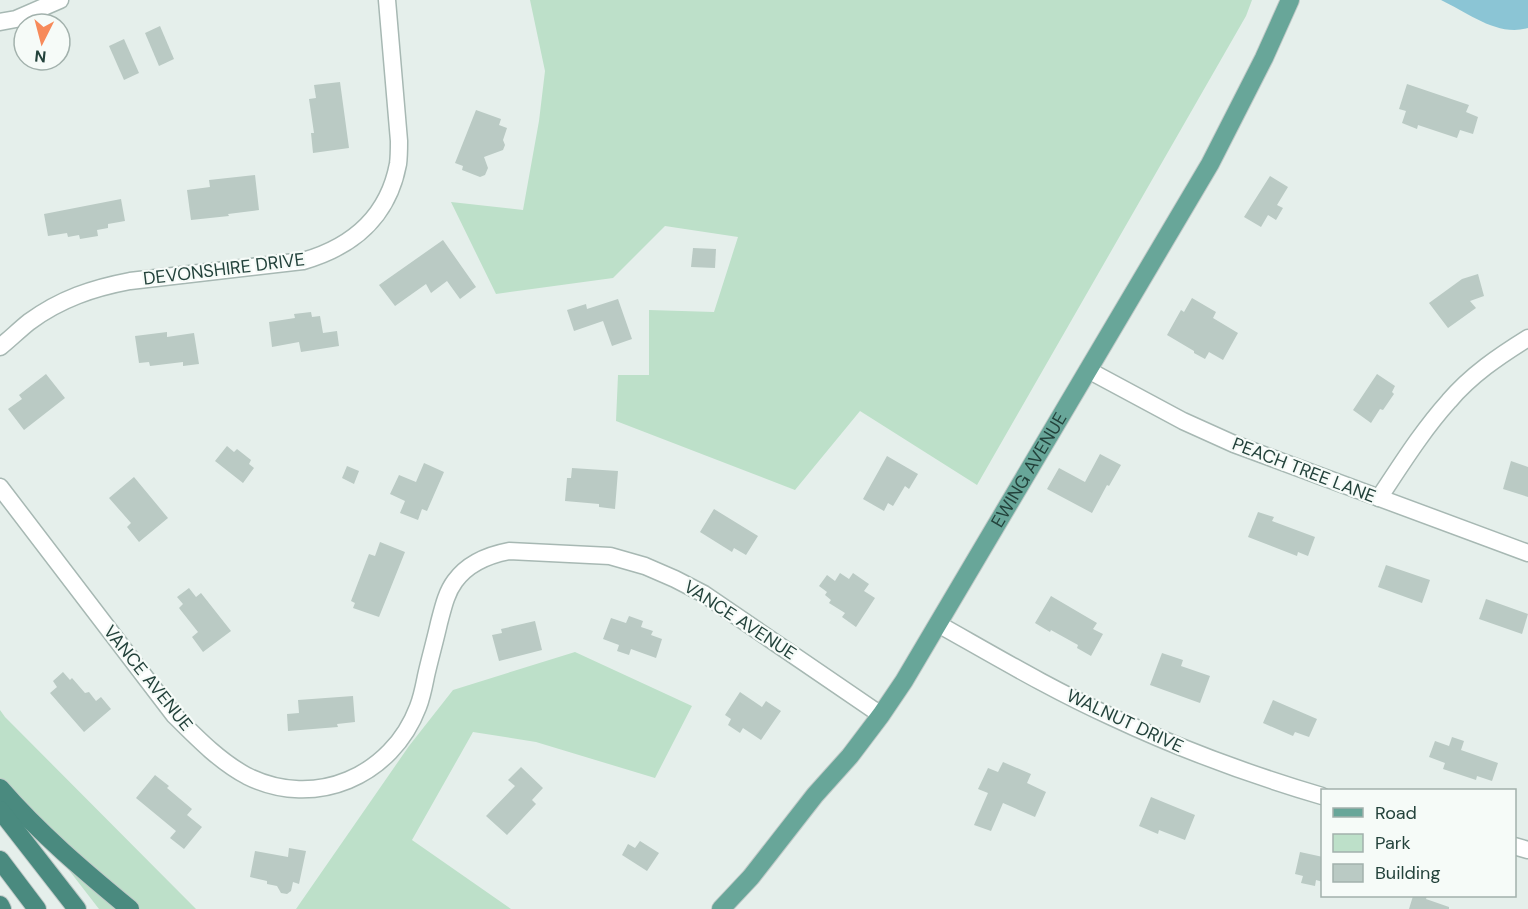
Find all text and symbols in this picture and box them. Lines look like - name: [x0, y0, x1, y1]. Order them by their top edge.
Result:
- north arrow: [12, 12, 72, 72]
- text: N: [34, 45, 47, 67]
- street label: DEVONSHIRE DRIVE: [142, 247, 306, 291]
- street label: EWING AVENUE: [986, 408, 1072, 532]
- street label: PEACH TREE LANE: [1229, 432, 1379, 508]
- street label: VANCE AVENUE: [679, 575, 801, 665]
- street label: VANCE AVENUE: [98, 620, 198, 736]
- street label: WALNUT DRIVE: [1063, 683, 1187, 759]
- legend: [1321, 789, 1516, 897]
- text: Road: [1375, 801, 1417, 825]
- text: Park: [1375, 831, 1411, 855]
- text: Building: [1375, 861, 1440, 885]

